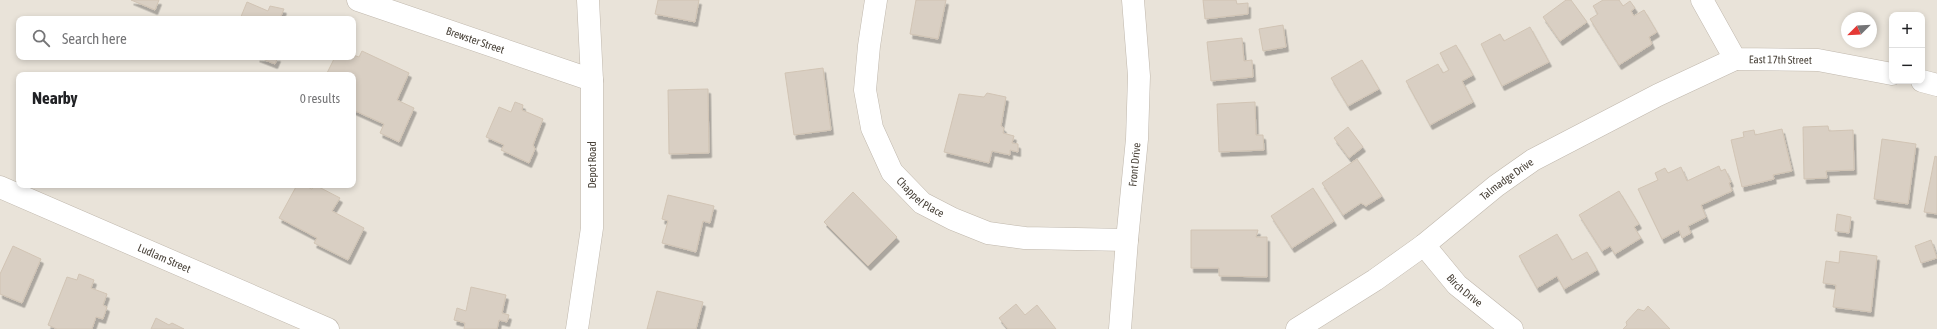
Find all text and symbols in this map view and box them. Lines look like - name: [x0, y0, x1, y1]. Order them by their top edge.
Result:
- north arrow: [1841, 12, 1877, 48]
- map controls: [1889, 12, 1925, 84]
- button: +: [1889, 12, 1925, 48]
- search box: [16, 16, 356, 60]
- street label: Brewster Street: [445, 25, 506, 56]
- icon: search: [30, 27, 52, 49]
- text: Search here: [62, 30, 127, 47]
- button: −: [1889, 48, 1925, 84]
- street label: East 17th Street: [1749, 53, 1812, 66]
- text: Nearby: [32, 88, 78, 108]
- text: 0 results: [300, 91, 340, 106]
- street label: Depot Road: [586, 141, 598, 189]
- street label: Front Drive: [1126, 142, 1143, 187]
- street label: Talmadge Drive: [1478, 156, 1535, 203]
- street label: Chappel Place: [894, 175, 946, 219]
- street label: Ludlam Street: [136, 241, 193, 275]
- street label: Birch Drive: [1444, 272, 1485, 309]

